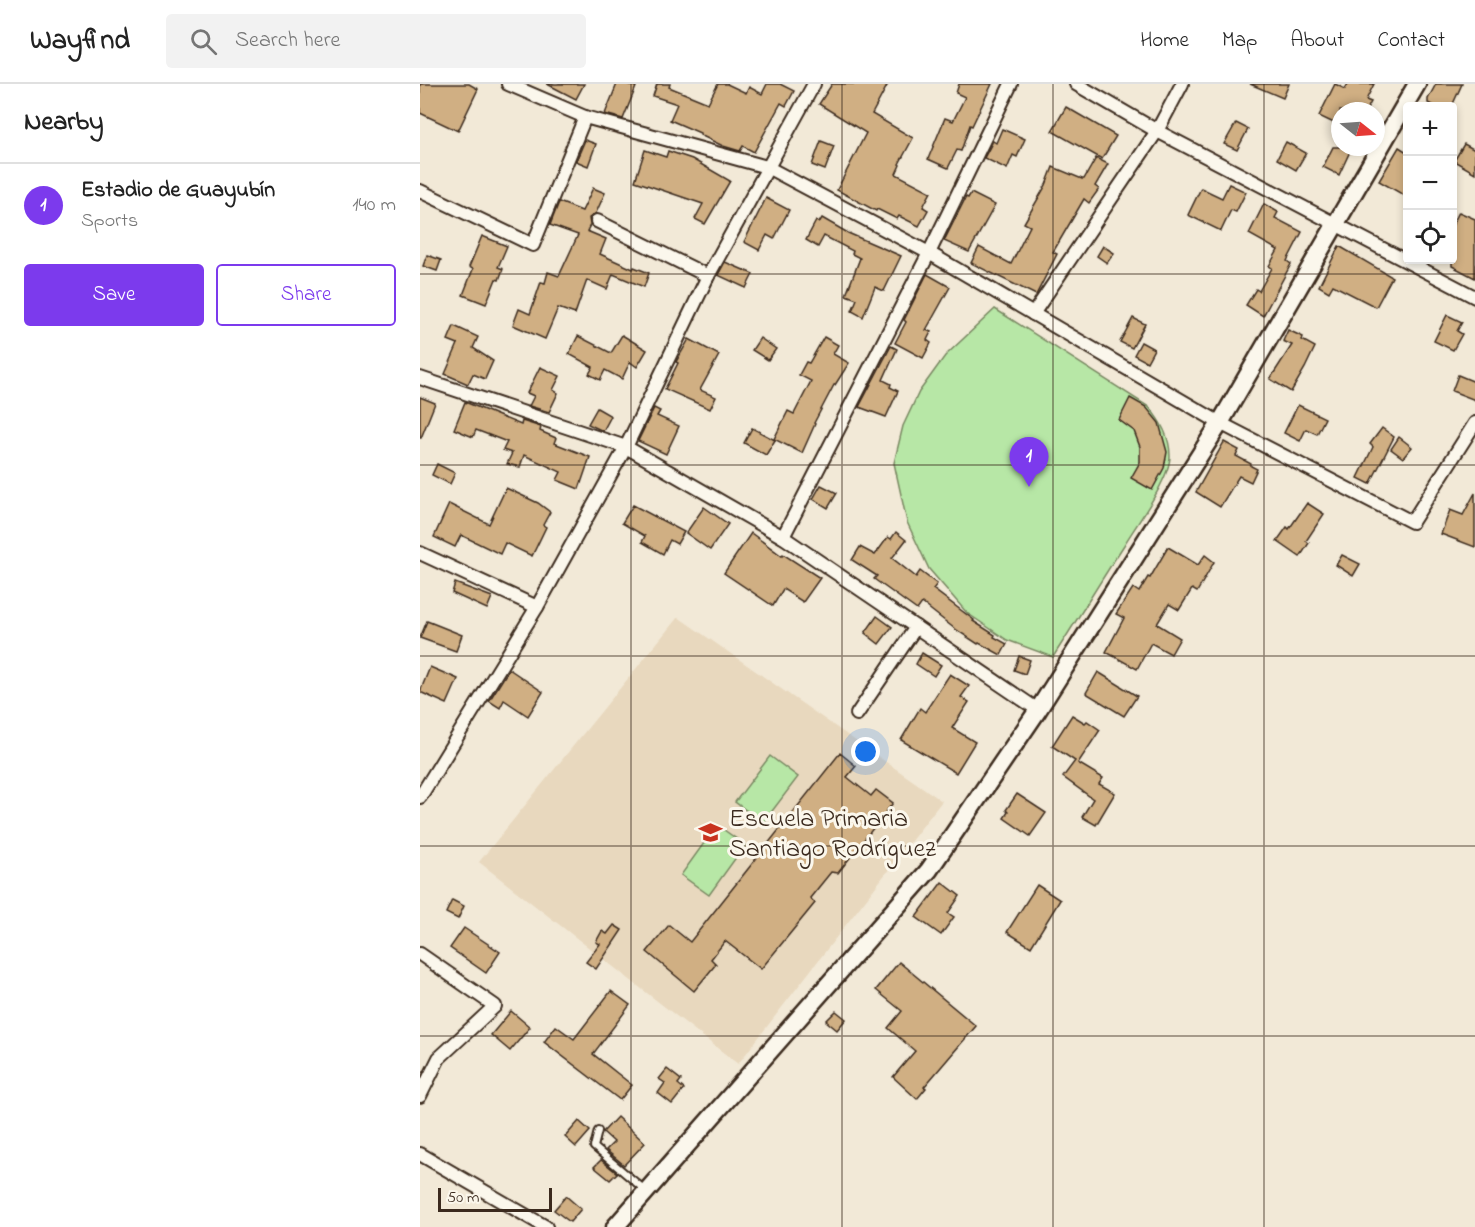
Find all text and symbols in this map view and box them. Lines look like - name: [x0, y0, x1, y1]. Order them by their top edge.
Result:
- search box: [166, 14, 586, 68]
- text: Wayfind: [30, 21, 130, 62]
- icon: search: [187, 25, 220, 58]
- text: Search here: [235, 25, 340, 57]
- text: Home: [1140, 26, 1189, 56]
- text: Map: [1222, 26, 1257, 56]
- text: About: [1290, 26, 1344, 56]
- text: Contact: [1377, 26, 1445, 56]
- north arrow: [1331, 102, 1385, 156]
- map controls: [1403, 102, 1457, 264]
- button: +: [1403, 102, 1457, 156]
- text: Nearby: [24, 104, 103, 142]
- button: −: [1403, 156, 1457, 210]
- text: Estadio de Guayubín: [81, 175, 275, 207]
- text: 1: [40, 191, 47, 220]
- text: 140 m: [352, 191, 396, 220]
- text: Sports: [81, 207, 138, 236]
- button: locate: [1403, 210, 1457, 264]
- button: Save: [24, 264, 204, 326]
- button: Share: [216, 264, 396, 326]
- pin: 1: [1010, 438, 1048, 487]
- your location: [851, 737, 880, 766]
- place label: Escuela Primaria Santiago Rodríguez: [729, 801, 936, 869]
- school or university icon: Escuela Primaria Santiago Rodríguez: [698, 819, 724, 845]
- scale bar: [438, 1185, 552, 1212]
- text: 50 m: [447, 1186, 479, 1210]

